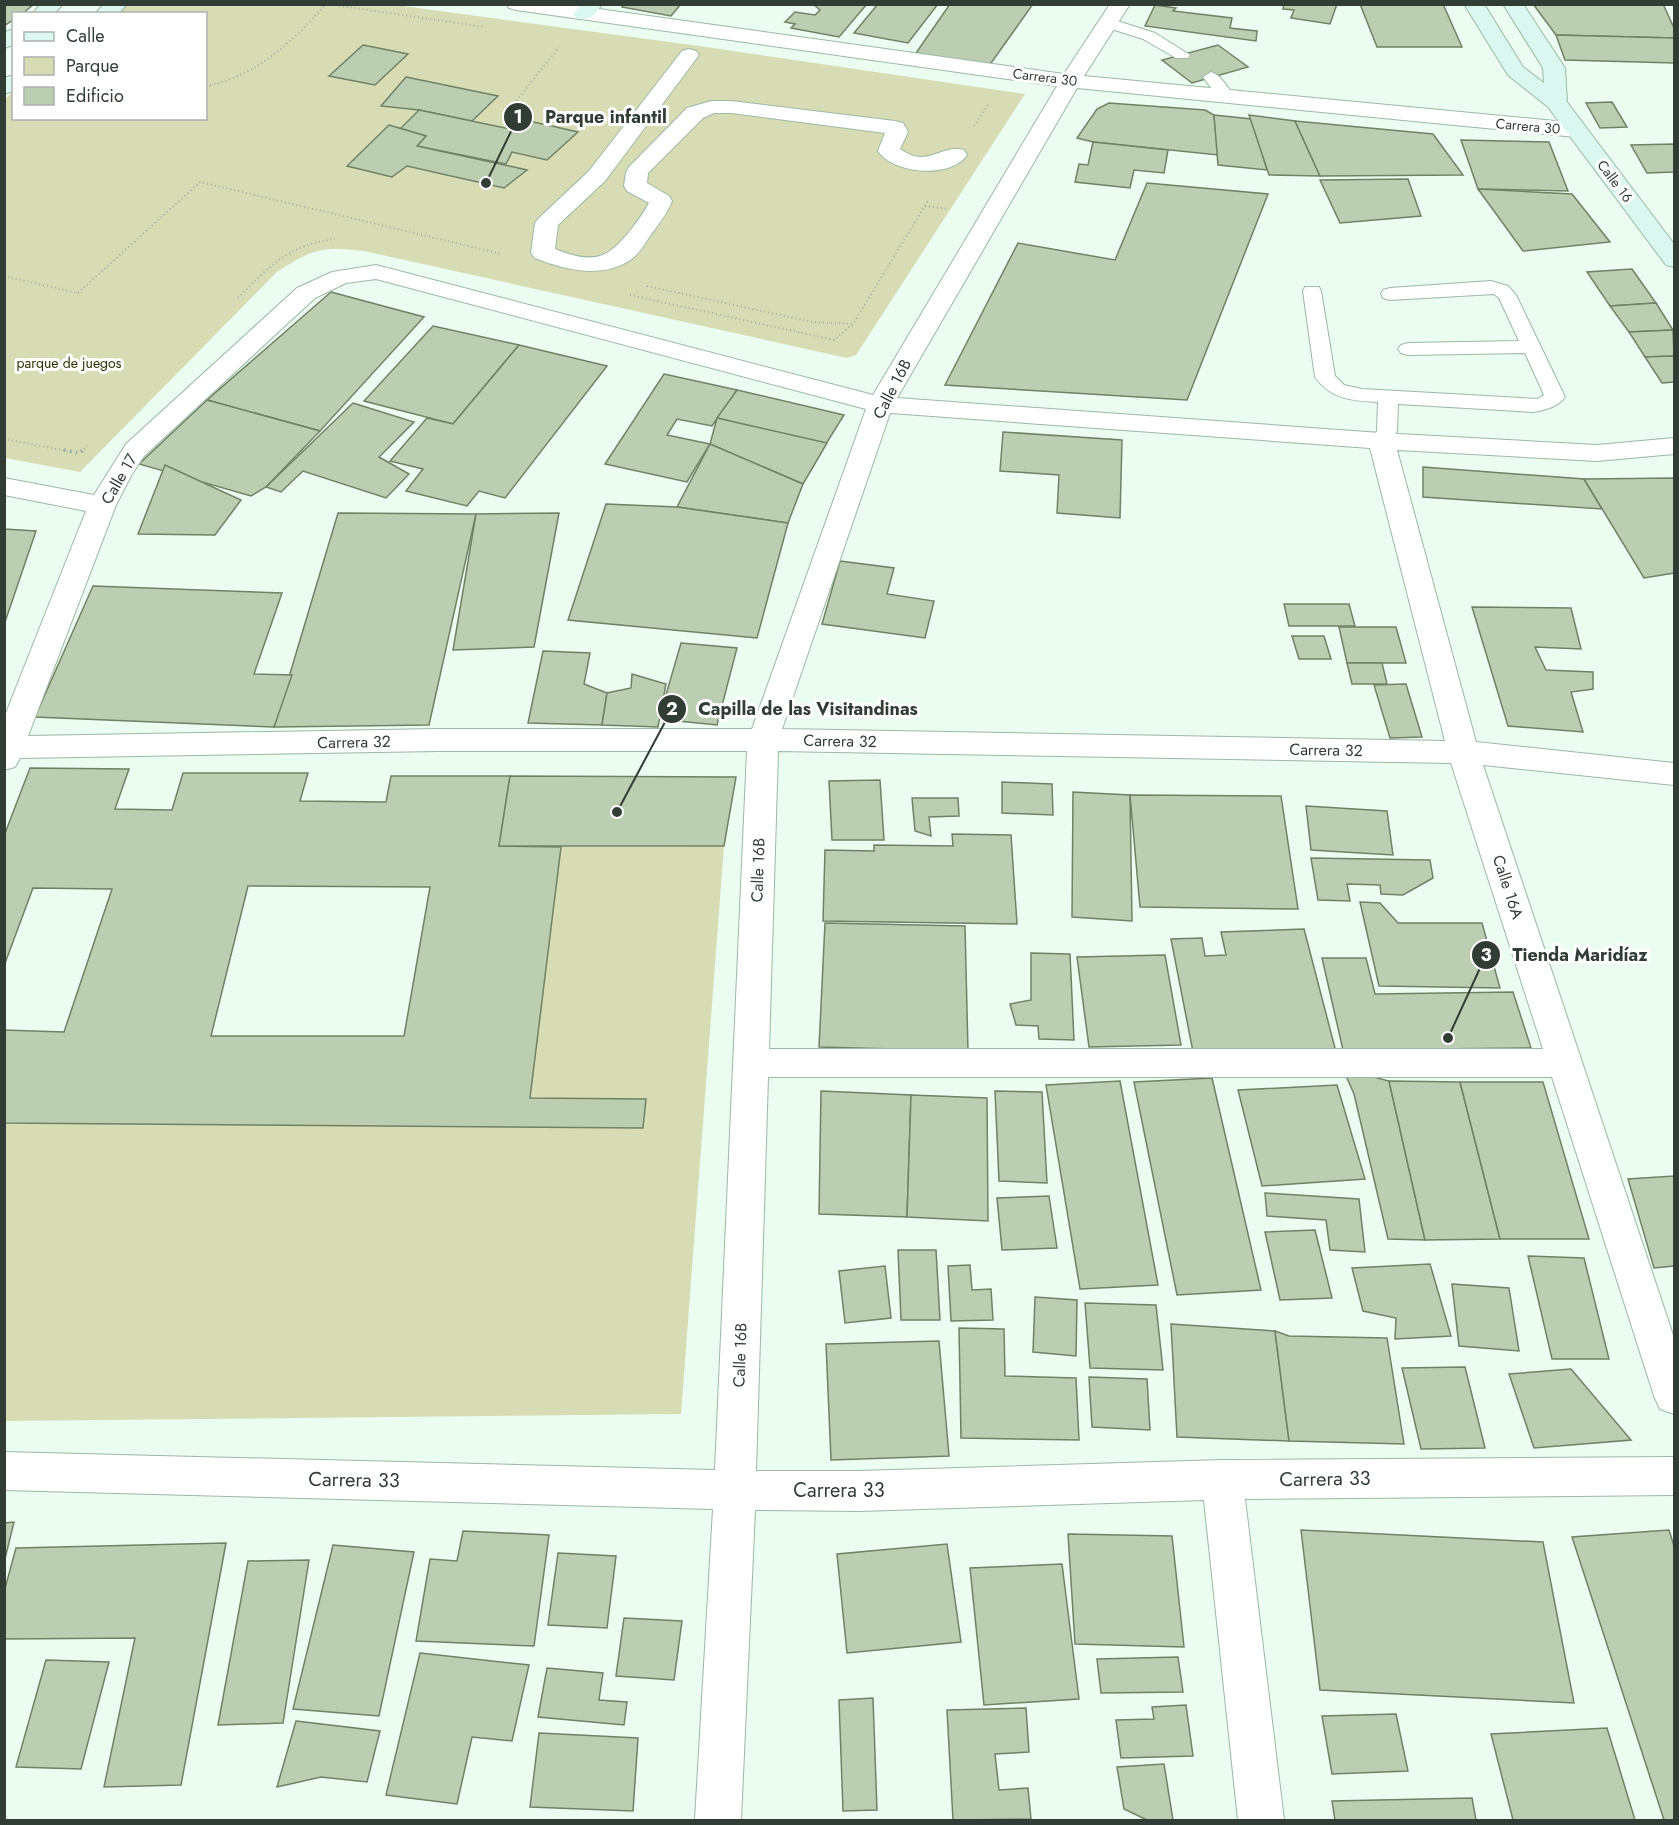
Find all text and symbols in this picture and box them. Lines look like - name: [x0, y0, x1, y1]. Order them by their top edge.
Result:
- legend: [12, 12, 207, 120]
- text: Calle: [66, 23, 105, 49]
- text: Parque: [66, 53, 119, 79]
- street label: Carrera 30: [1012, 63, 1078, 91]
- text: Edificio: [66, 83, 124, 109]
- callout: Parque infantil: [503, 99, 678, 135]
- text: 1: [513, 104, 523, 130]
- text: Parque infantil: [545, 104, 667, 130]
- street label: Carrera 30: [1495, 113, 1561, 139]
- street label: Calle 16: [1592, 156, 1638, 206]
- park label: parque de juegos: [17, 353, 122, 373]
- street label: Calle 16B: [867, 355, 917, 423]
- street label: Calle 17: [95, 449, 143, 508]
- callout: Capilla de las Visitandinas: [657, 691, 930, 727]
- text: 2: [666, 696, 678, 722]
- text: Capilla de las Visitandinas: [698, 696, 918, 722]
- street label: Carrera 32: [803, 729, 877, 753]
- street label: Carrera 32: [317, 730, 391, 754]
- street label: Carrera 32: [1289, 738, 1363, 762]
- street label: Calle 16B: [745, 837, 771, 903]
- street label: Calle 16A: [1487, 852, 1529, 922]
- callout: Tienda Maridíaz: [1471, 937, 1660, 973]
- text: 3: [1480, 942, 1492, 968]
- text: Tienda Maridíaz: [1512, 942, 1648, 968]
- street label: Calle 16B: [727, 1322, 753, 1388]
- street label: Carrera 33: [1279, 1464, 1371, 1494]
- street label: Carrera 33: [308, 1465, 400, 1495]
- street label: Carrera 33: [793, 1476, 885, 1505]

